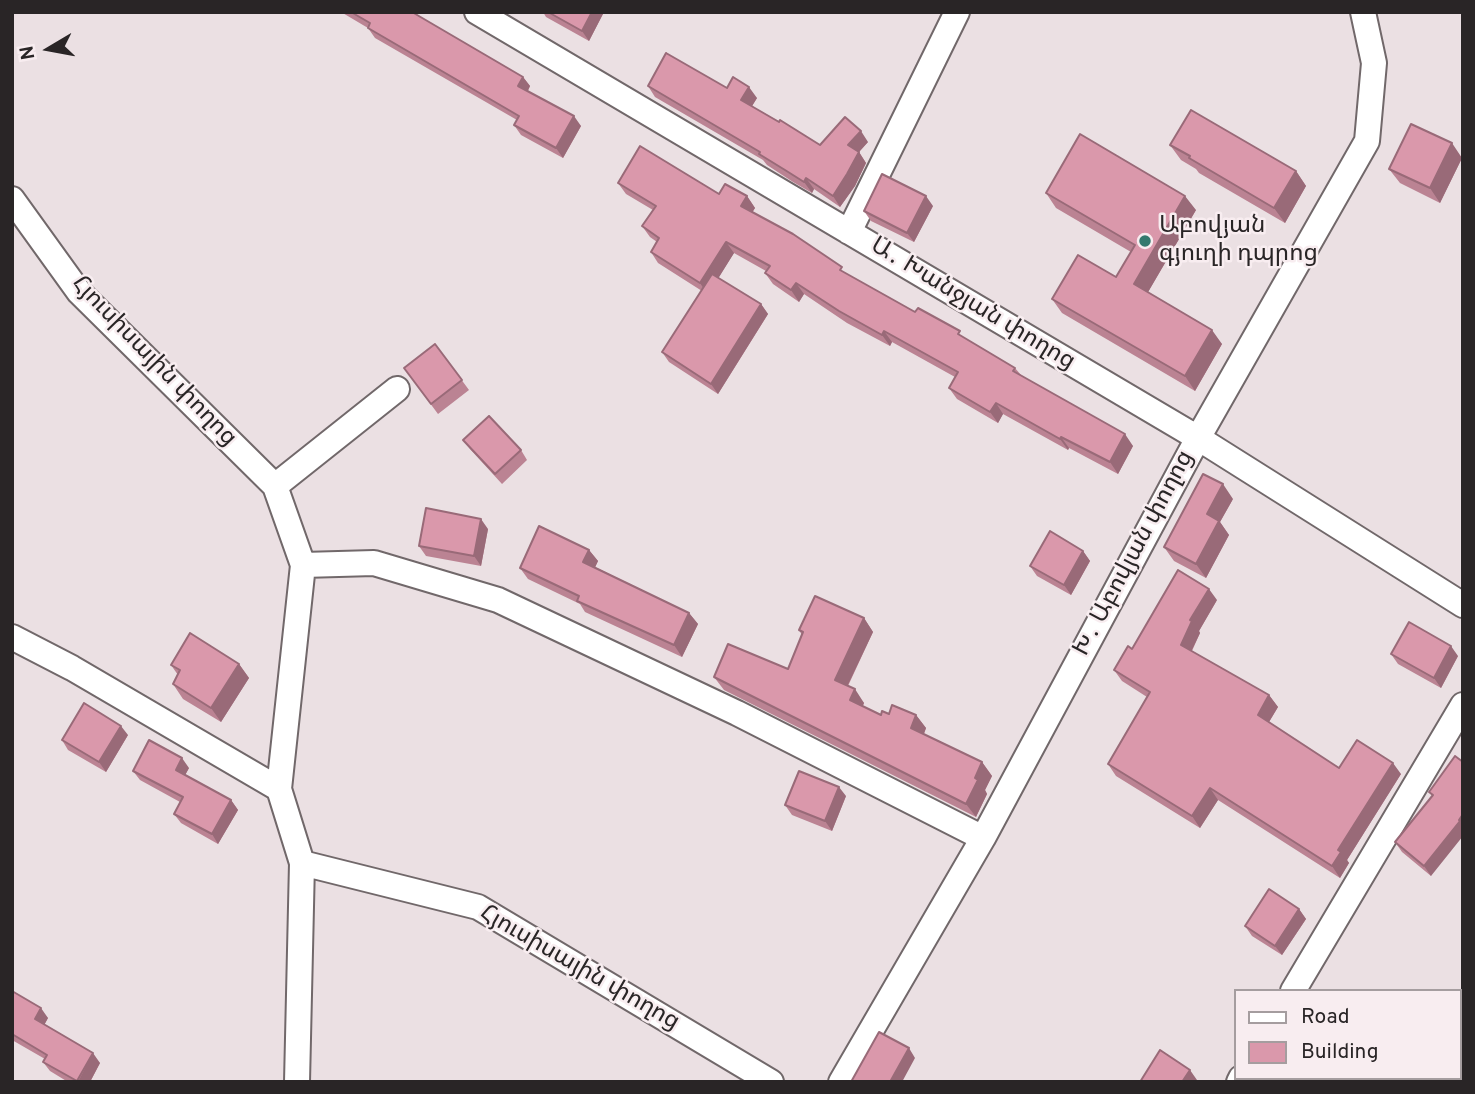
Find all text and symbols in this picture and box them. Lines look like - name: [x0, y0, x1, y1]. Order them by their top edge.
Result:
- north arrow: [14, 14, 84, 84]
- text: N: [15, 44, 41, 61]
- place label: Աբովյան գյուղի դպրոց: [1159, 213, 1318, 269]
- street label: Ա․ Խանջյան փողոց: [864, 232, 1080, 378]
- marker: Աբովյան գյուղի դպրոց: [1137, 233, 1153, 249]
- street label: Հյուսիսային փողոց: [64, 271, 242, 453]
- street label: Խ․ Աբովյան փողոց: [1069, 446, 1201, 662]
- street label: Հյուսիսային փողոց: [474, 900, 684, 1038]
- legend: [1234, 989, 1461, 1080]
- text: Road: [1301, 1004, 1350, 1031]
- text: Building: [1301, 1039, 1379, 1066]

